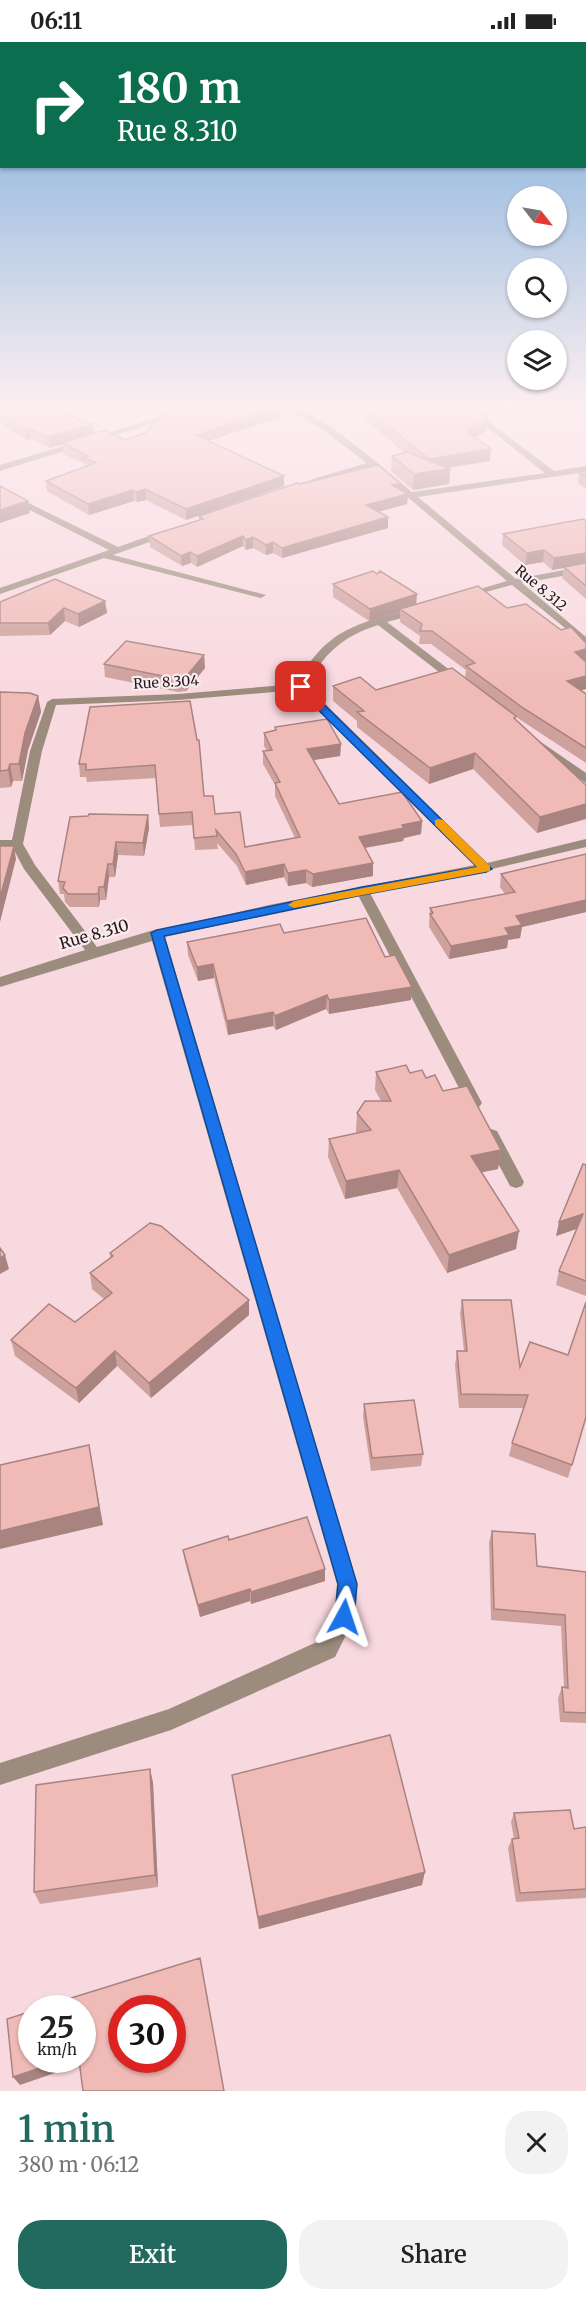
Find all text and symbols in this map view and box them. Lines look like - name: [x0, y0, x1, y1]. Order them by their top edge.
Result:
- text: 06:11: [30, 7, 82, 35]
- text: 180 m: [117, 62, 241, 114]
- icon: right: [18, 66, 96, 144]
- text: Rue 8.310: [117, 114, 238, 148]
- north arrow: [507, 186, 567, 246]
- map controls: [507, 186, 567, 390]
- button: search: [507, 258, 567, 318]
- button: layers: [507, 330, 567, 390]
- street label: Rue 8.312: [511, 561, 571, 615]
- pin: [275, 661, 326, 712]
- icon: arrive: [284, 670, 317, 703]
- street label: Rue 8.304: [133, 671, 200, 693]
- street label: Rue 8.310: [57, 915, 131, 953]
- position arrow: [312, 1585, 376, 1649]
- speed limit sign: 30: [108, 1995, 186, 2073]
- text: 25: [40, 2008, 74, 2046]
- text: km/h: [37, 2040, 77, 2059]
- text: 1 min: [18, 2107, 115, 2152]
- button: close: [505, 2111, 568, 2174]
- text: 380 m · 06:12: [18, 2152, 140, 2177]
- button: Exit: [18, 2220, 287, 2289]
- button: Share: [299, 2220, 568, 2289]

